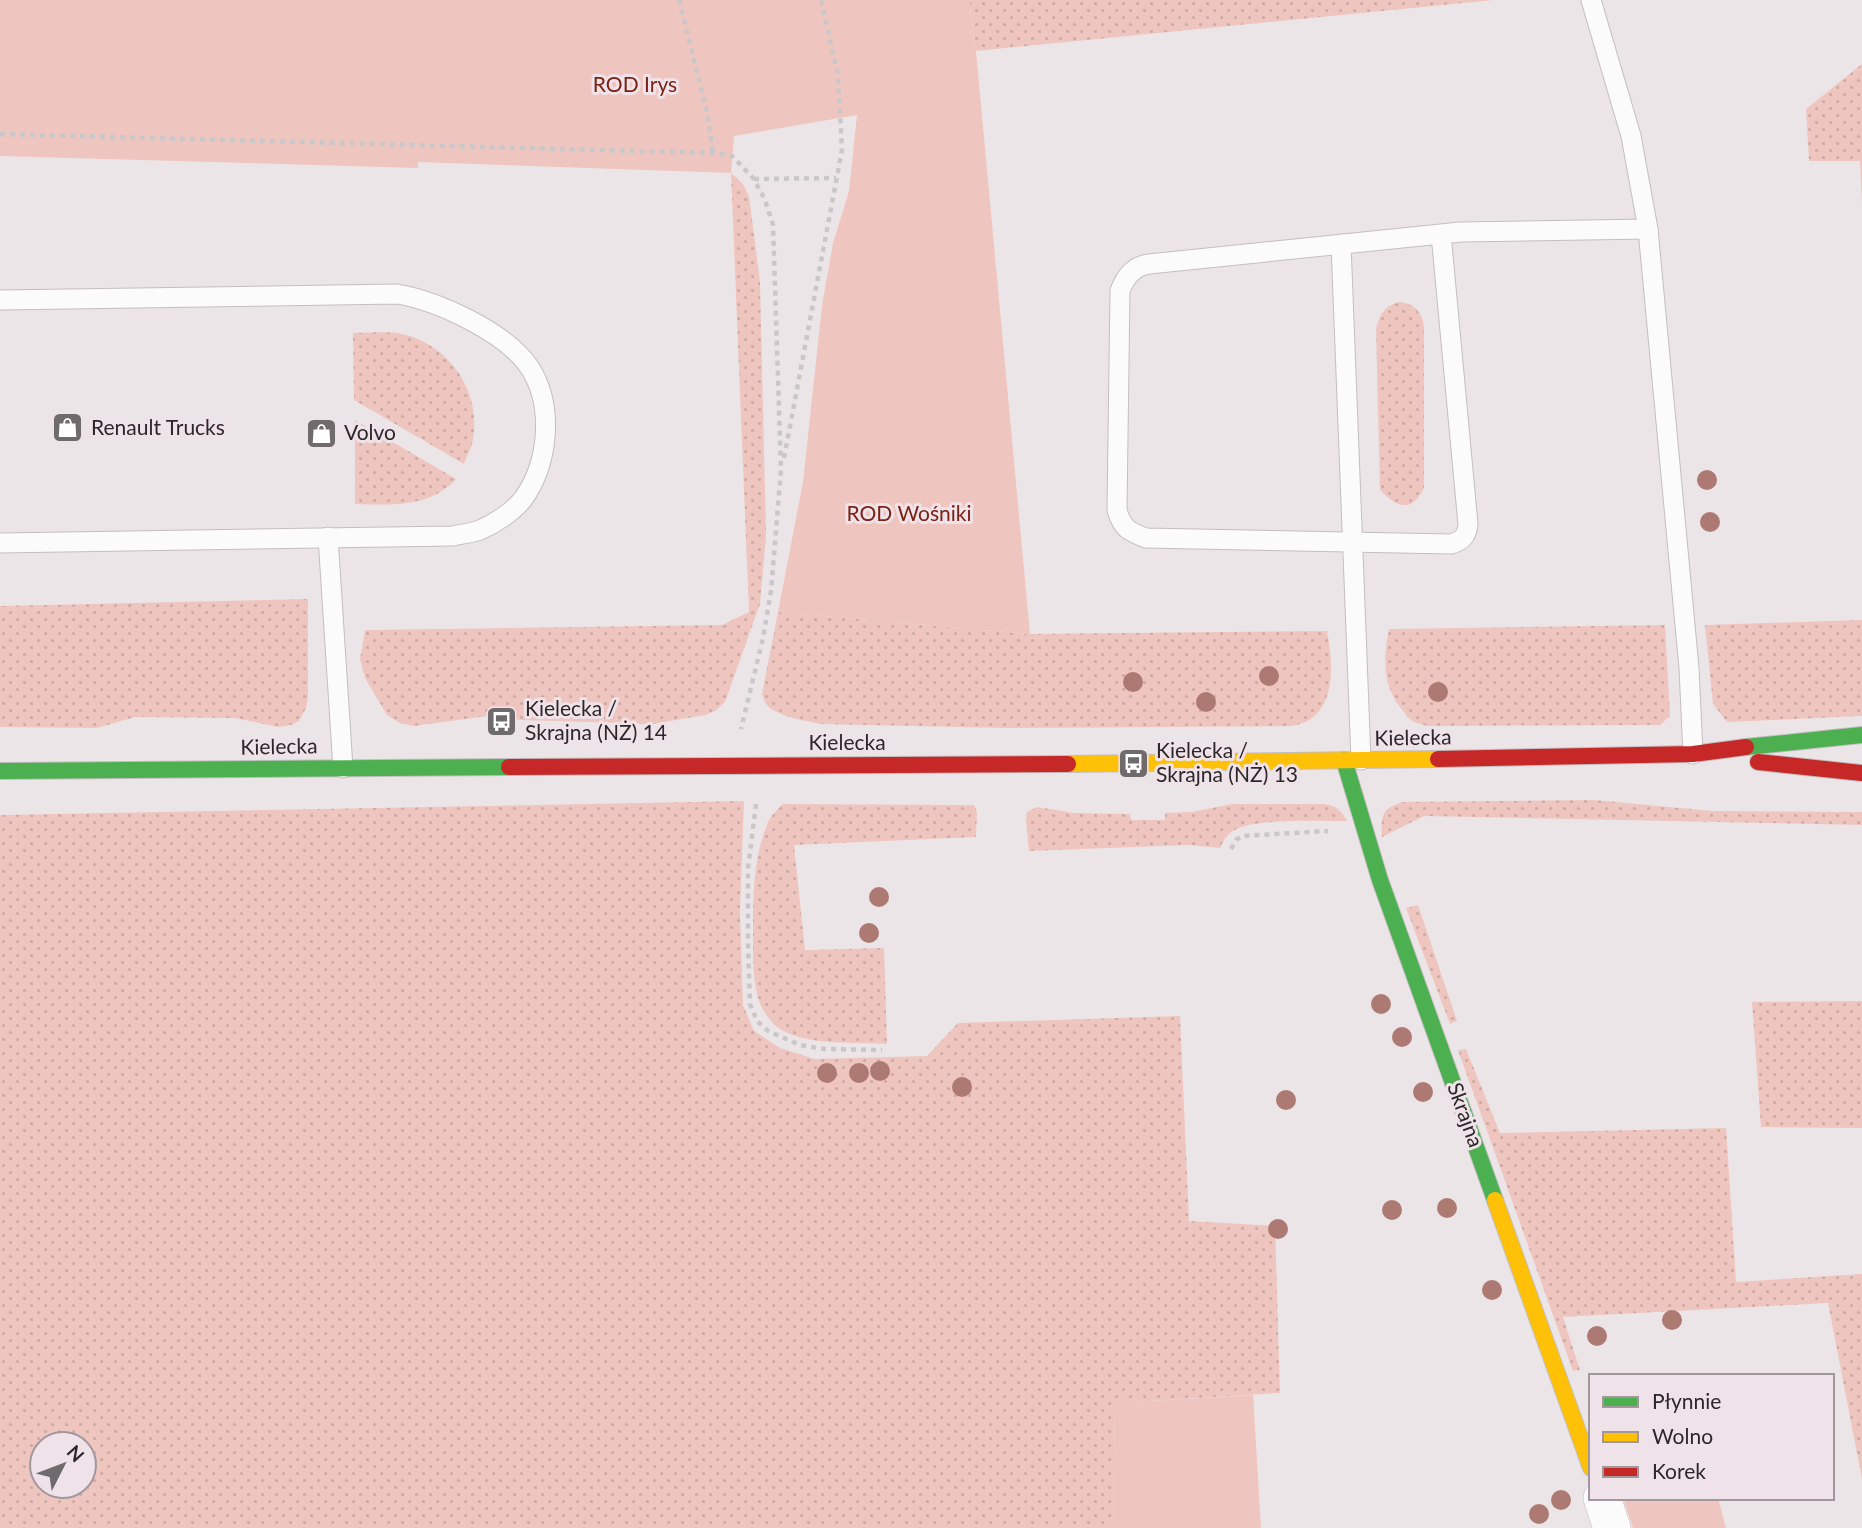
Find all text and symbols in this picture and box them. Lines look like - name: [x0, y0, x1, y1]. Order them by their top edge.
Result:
- park label: ROD Irys: [593, 71, 677, 96]
- shop icon: Renault Trucks: [51, 411, 85, 445]
- place label: Renault Trucks: [91, 414, 225, 439]
- shop icon: Volvo: [304, 416, 338, 450]
- place label: Volvo: [344, 419, 396, 444]
- park label: ROD Wośniki: [847, 500, 971, 525]
- place label: Kielecka / Skrajna (NŻ) 14: [525, 695, 667, 744]
- bus stop icon: Kielecka / Skrajna (NŻ) 14: [485, 704, 519, 738]
- street label: Kielecka: [1374, 723, 1452, 750]
- street label: Kielecka: [808, 729, 886, 754]
- street label: Kielecka: [240, 732, 318, 759]
- place label: Kielecka / Skrajna (NŻ) 13: [1156, 737, 1298, 786]
- bus stop icon: Kielecka / Skrajna (NŻ) 13: [1116, 746, 1150, 780]
- street label: Skrajna: [1443, 1079, 1490, 1150]
- legend: [1589, 1374, 1834, 1500]
- text: Płynnie: [1652, 1388, 1721, 1413]
- text: Wolno: [1652, 1423, 1713, 1448]
- north arrow: [28, 1430, 98, 1500]
- text: N: [63, 1440, 89, 1466]
- text: Korek: [1652, 1458, 1706, 1483]

